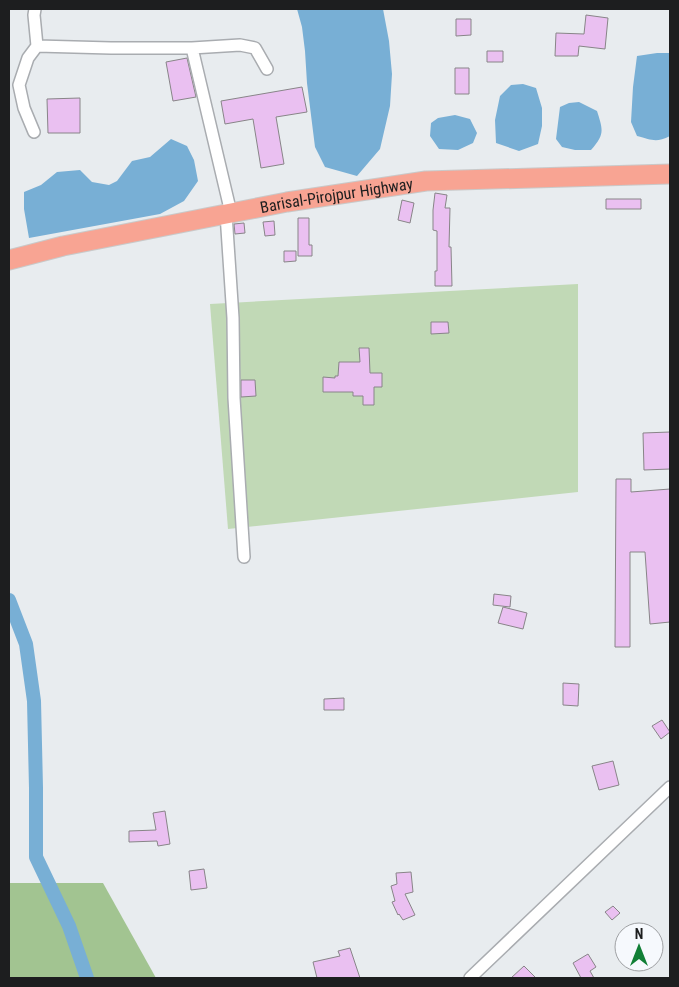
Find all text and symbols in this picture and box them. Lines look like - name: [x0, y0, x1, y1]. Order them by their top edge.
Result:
- street label: Barisal-Pirojpur Highway: [258, 174, 414, 217]
- north arrow: [614, 922, 664, 972]
- text: N: [635, 926, 643, 942]

